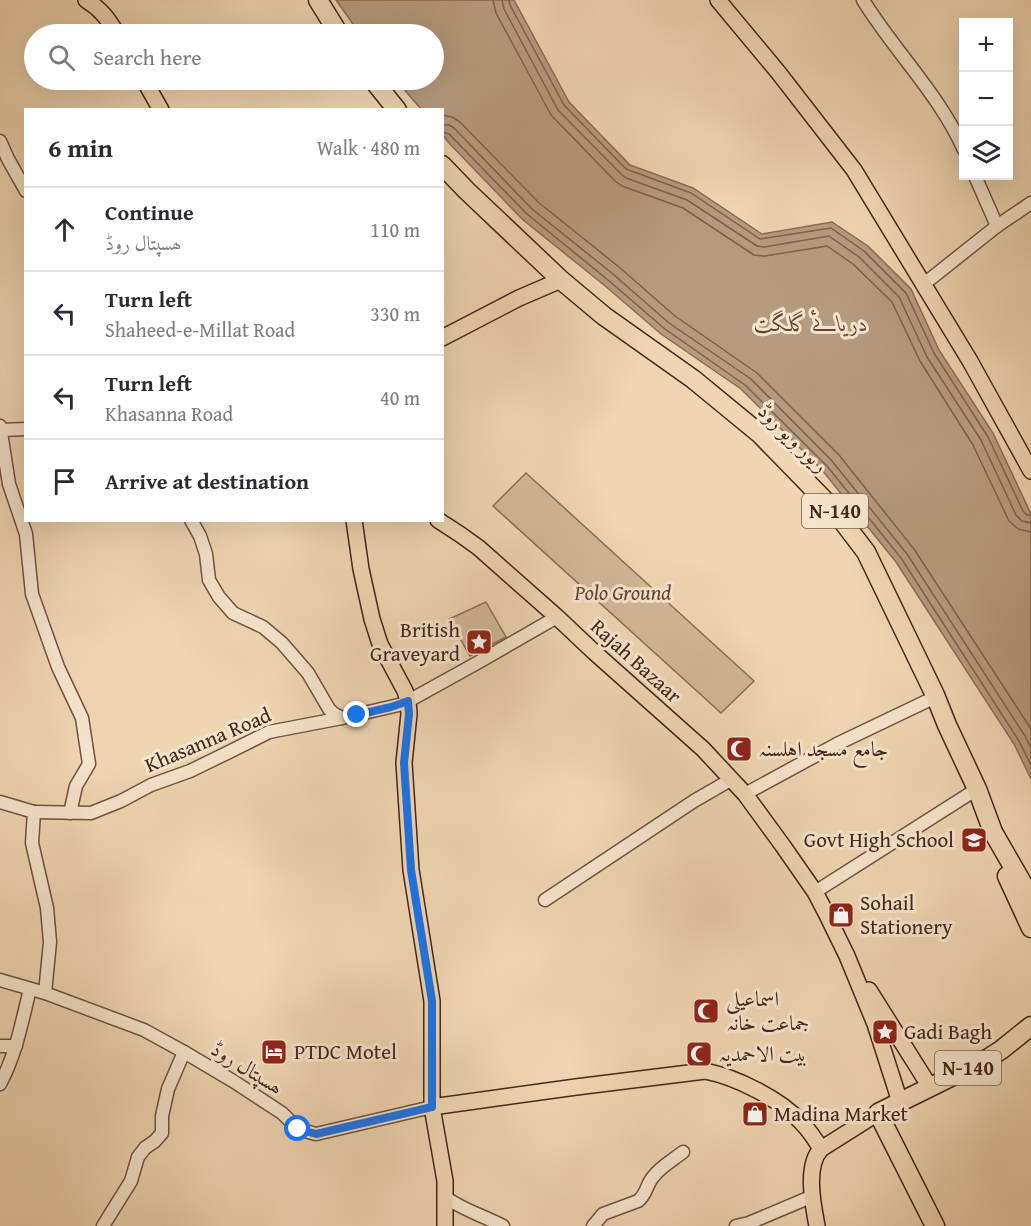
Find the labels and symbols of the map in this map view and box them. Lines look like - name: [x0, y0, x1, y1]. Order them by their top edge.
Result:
- water label: دریائے گلگت: [754, 307, 868, 339]
- street label: ریور ویو روڈ: [751, 396, 836, 479]
- road number: N-140: [802, 494, 868, 528]
- park label: Polo Ground: [574, 577, 671, 608]
- street label: Rajah Bazaar: [584, 611, 689, 710]
- place label: British Graveyard: [370, 614, 461, 669]
- place icon: British Graveyard: [464, 627, 494, 657]
- street label: Khasanna Road: [140, 699, 276, 780]
- route end: [343, 701, 369, 727]
- place label: جامع مسجد اہلسنہ: [758, 733, 888, 768]
- mosque icon: جامع مسجد اہلسنہ: [724, 734, 754, 764]
- place label: Govt High School: [804, 824, 954, 855]
- school or university icon: Govt High School: [959, 825, 989, 855]
- place label: Sohail Stationery: [860, 887, 953, 942]
- shop icon: Sohail Stationery: [826, 900, 856, 930]
- place label: اسماعیلی جماعت خانہ: [726, 983, 809, 1038]
- mosque icon: اسماعیلی جماعت خانہ: [691, 996, 721, 1026]
- place label: Gadi Bagh: [904, 1016, 992, 1047]
- place icon: Gadi Bagh: [870, 1017, 900, 1047]
- street label: ھسپتال روڈ: [205, 1033, 289, 1102]
- place label: PTDC Motel: [294, 1036, 397, 1067]
- hotel icon: PTDC Motel: [259, 1037, 289, 1067]
- place label: بیت الاحمدیہ: [718, 1038, 807, 1069]
- mosque icon: بیت الاحمدیہ: [684, 1039, 714, 1069]
- road number: N-140: [935, 1051, 1001, 1085]
- place label: Madina Market: [774, 1098, 908, 1129]
- shop icon: Madina Market: [740, 1099, 770, 1129]
- route start: [284, 1115, 310, 1141]

